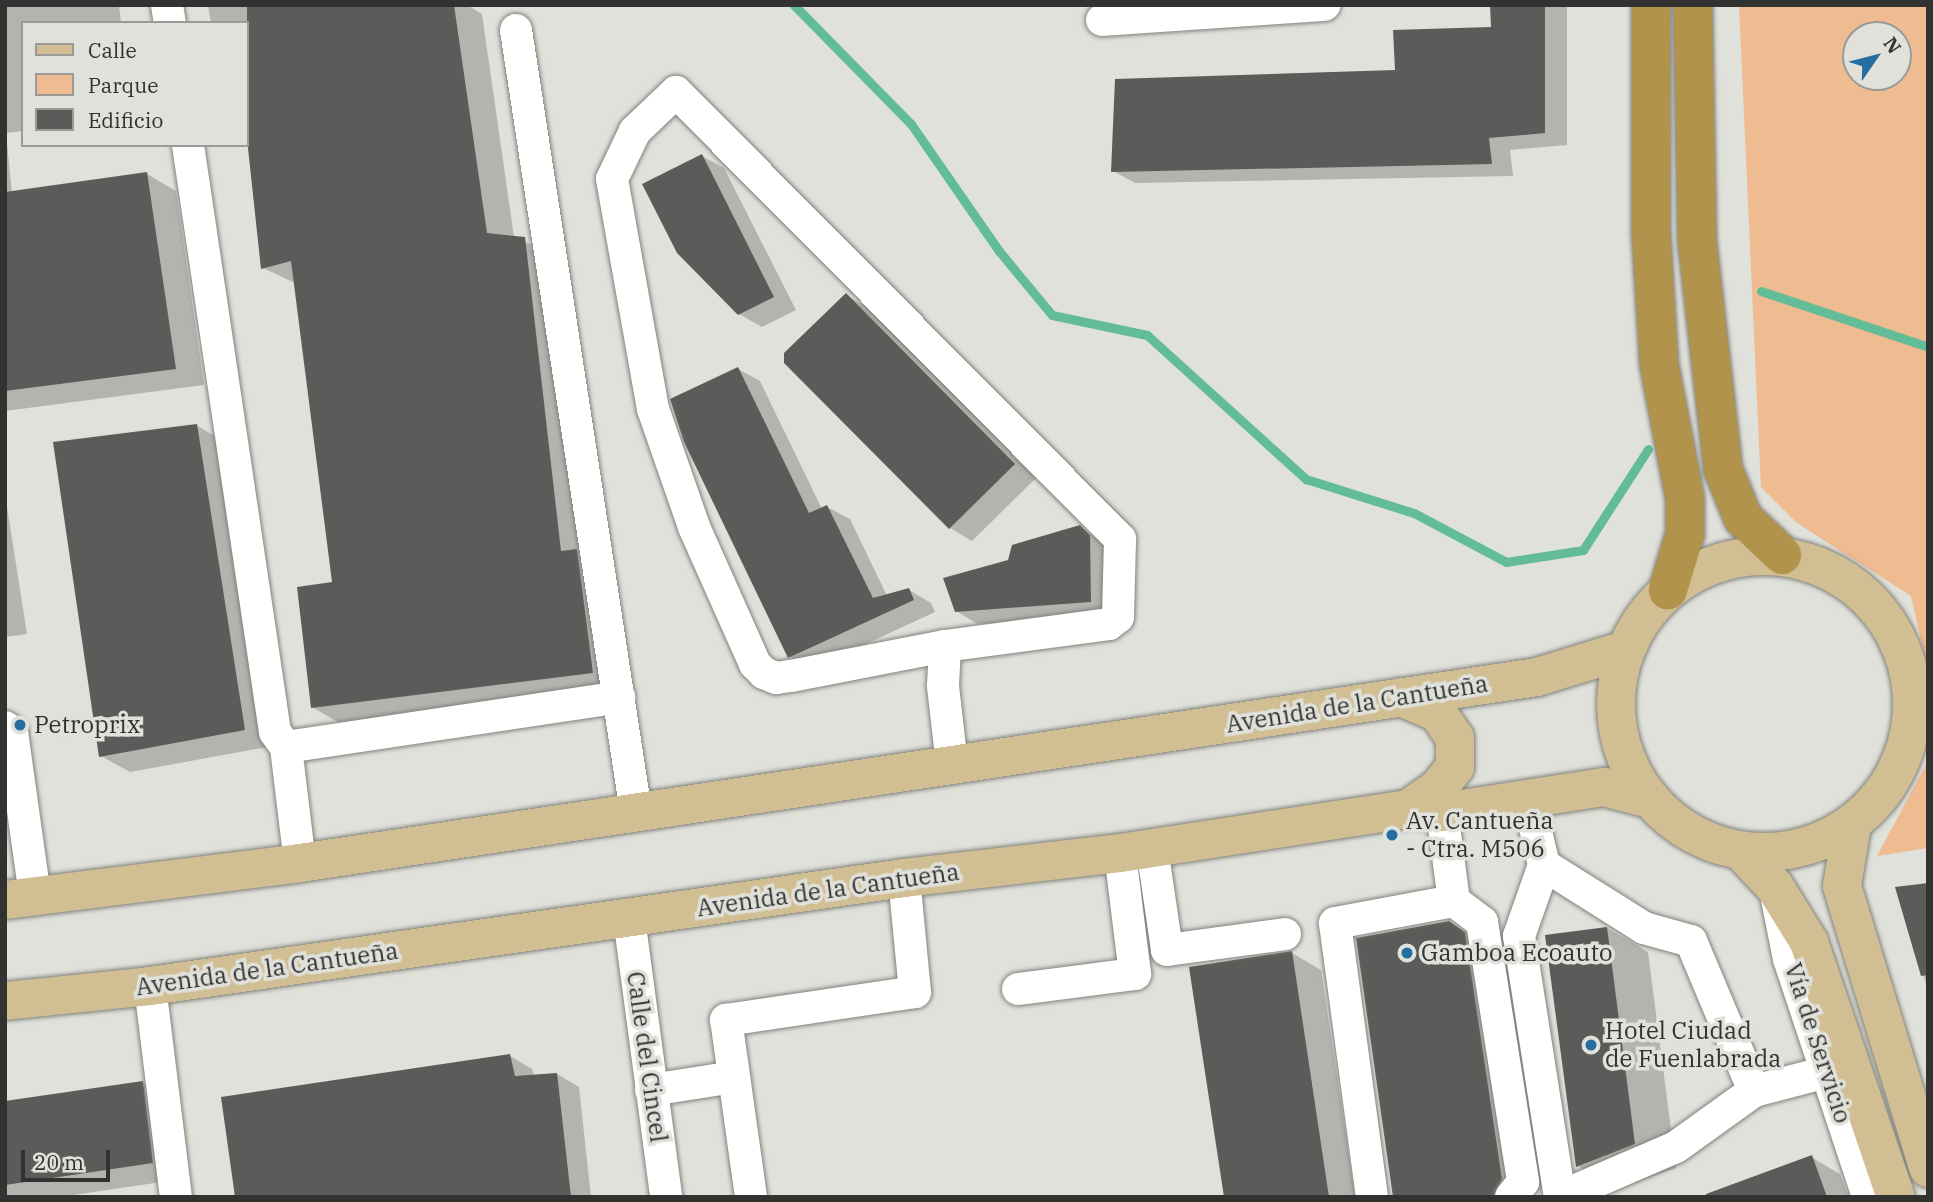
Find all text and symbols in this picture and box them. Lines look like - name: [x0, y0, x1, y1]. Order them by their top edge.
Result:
- legend: [21, 21, 248, 147]
- north arrow: [1842, 21, 1912, 91]
- text: N: [1878, 32, 1907, 58]
- text: Calle: [88, 36, 137, 64]
- text: Parque: [88, 71, 158, 99]
- text: Edificio: [88, 106, 163, 134]
- street label: Avenida de la Cantueña: [1224, 669, 1490, 739]
- place label: Petroprix: [34, 711, 140, 739]
- marker: Petroprix: [12, 717, 28, 733]
- place label: Av. Cantueña - Ctra. M506: [1406, 807, 1554, 863]
- marker: Av. Cantueña - Ctra. M506: [1384, 827, 1400, 843]
- street label: Avenida de la Cantueña: [695, 857, 961, 923]
- street label: Avenida de la Cantueña: [134, 936, 400, 1002]
- place label: Gamboa Ecoauto: [1421, 939, 1612, 967]
- marker: Gamboa Ecoauto: [1399, 945, 1415, 961]
- street label: Vía de Servicio: [1779, 959, 1857, 1127]
- street label: Calle del Cincel: [621, 970, 673, 1144]
- place label: Hotel Ciudad de Fuenlabrada: [1605, 1017, 1781, 1073]
- marker: Hotel Ciudad de Fuenlabrada: [1583, 1037, 1599, 1053]
- scale bar: [24, 1136, 114, 1180]
- text: 20 m: [34, 1148, 84, 1176]

